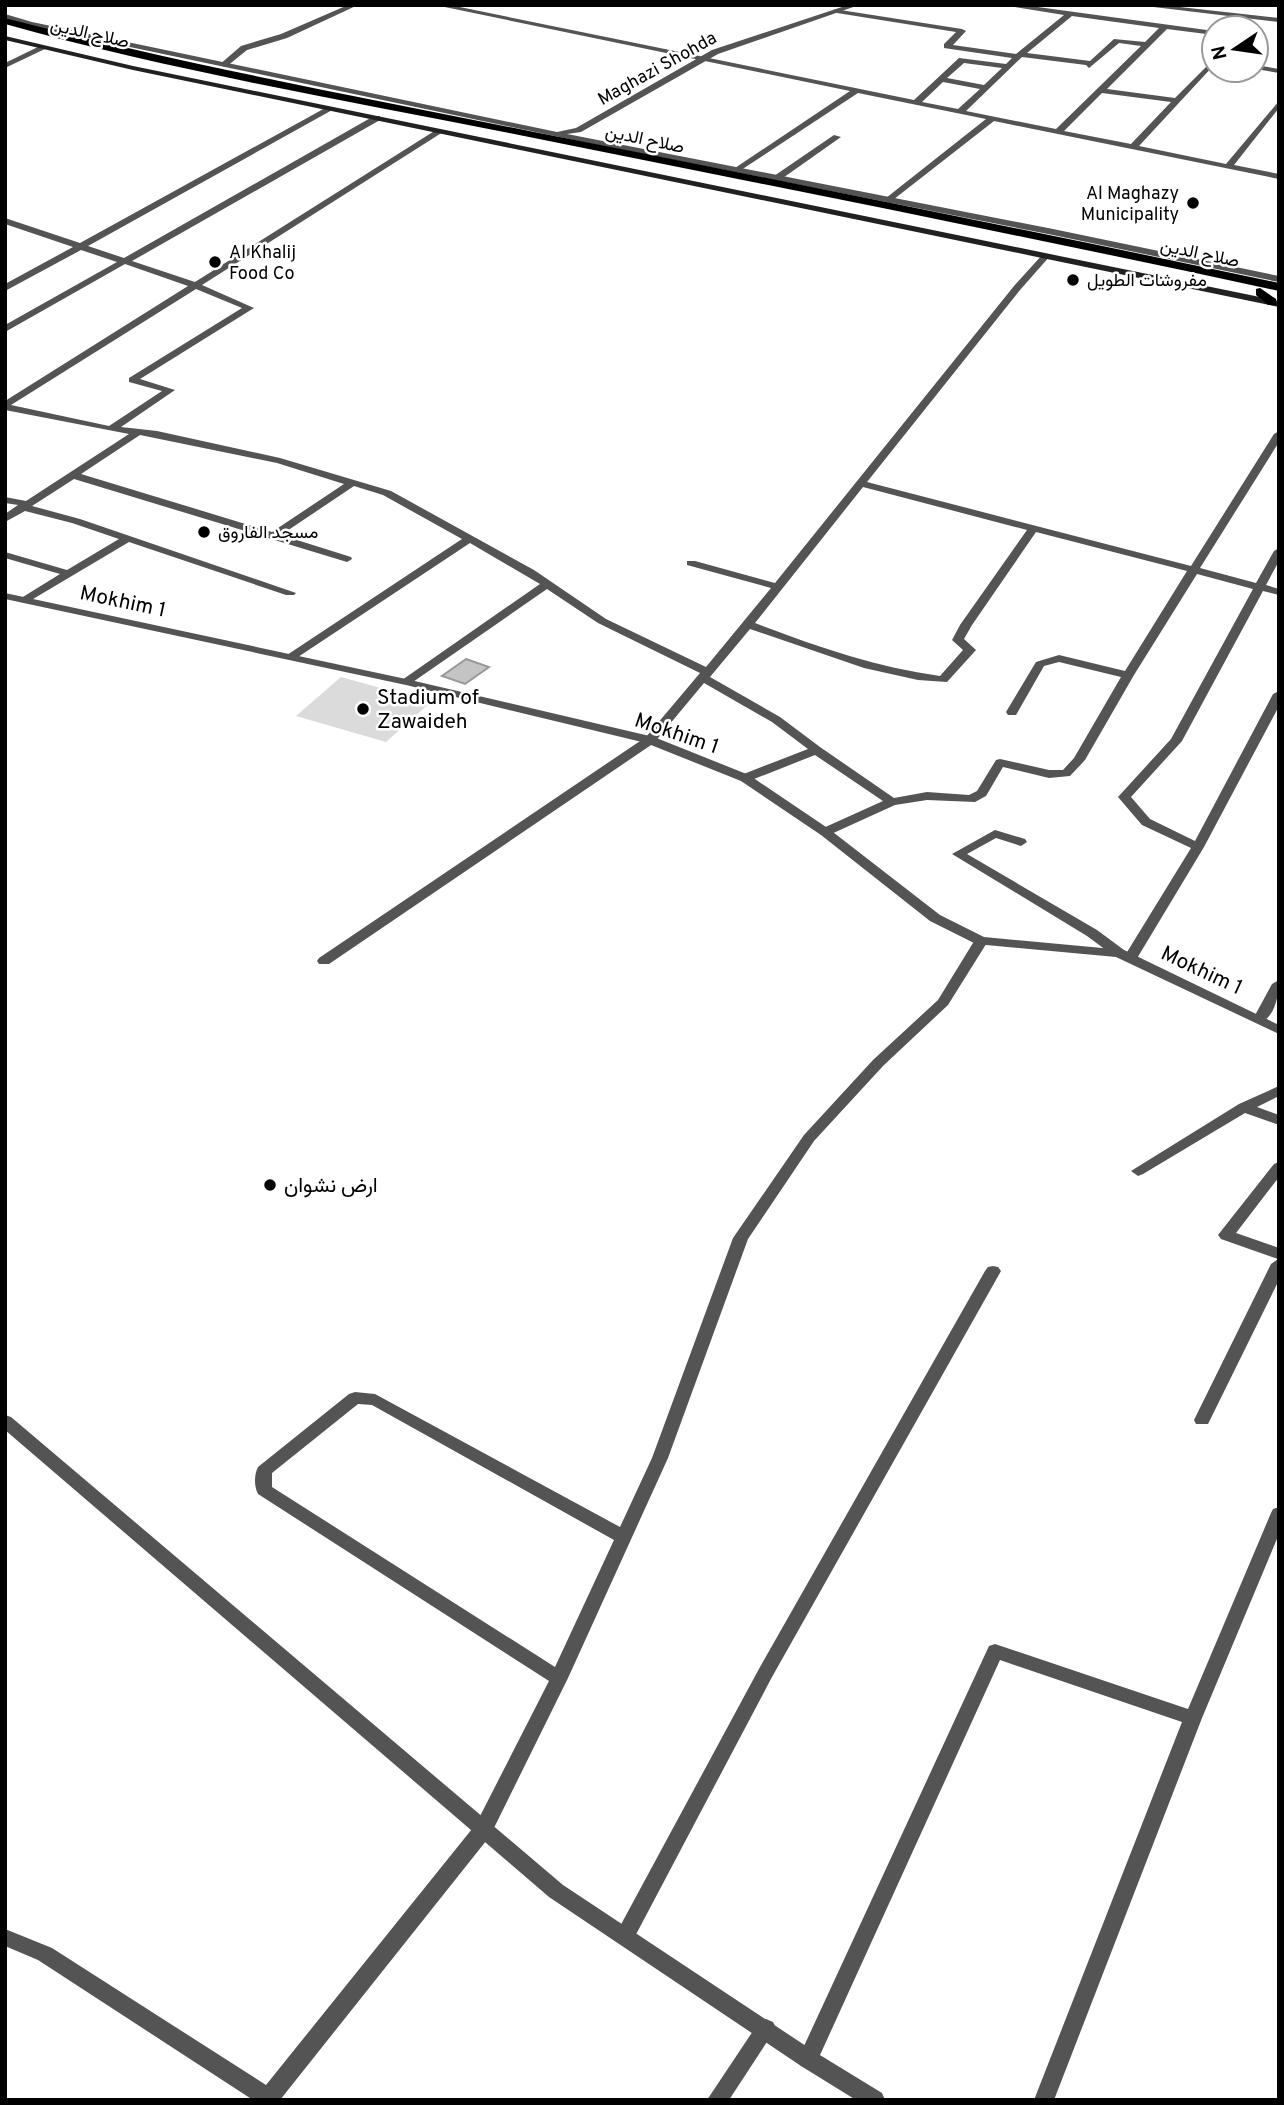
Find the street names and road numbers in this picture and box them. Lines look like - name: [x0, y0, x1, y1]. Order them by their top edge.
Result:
- street label: صلاح الدين: [48, 14, 131, 55]
- street label: Maghazi Shohda: [594, 27, 721, 112]
- street label: صلاح الدين: [603, 121, 686, 160]
- street label: صلاح الدين: [1158, 235, 1241, 274]
- street label: Mokhim 1: [77, 580, 168, 625]
- street label: Mokhim 1: [631, 707, 722, 761]
- street label: Mokhim 1: [1156, 941, 1247, 1002]

